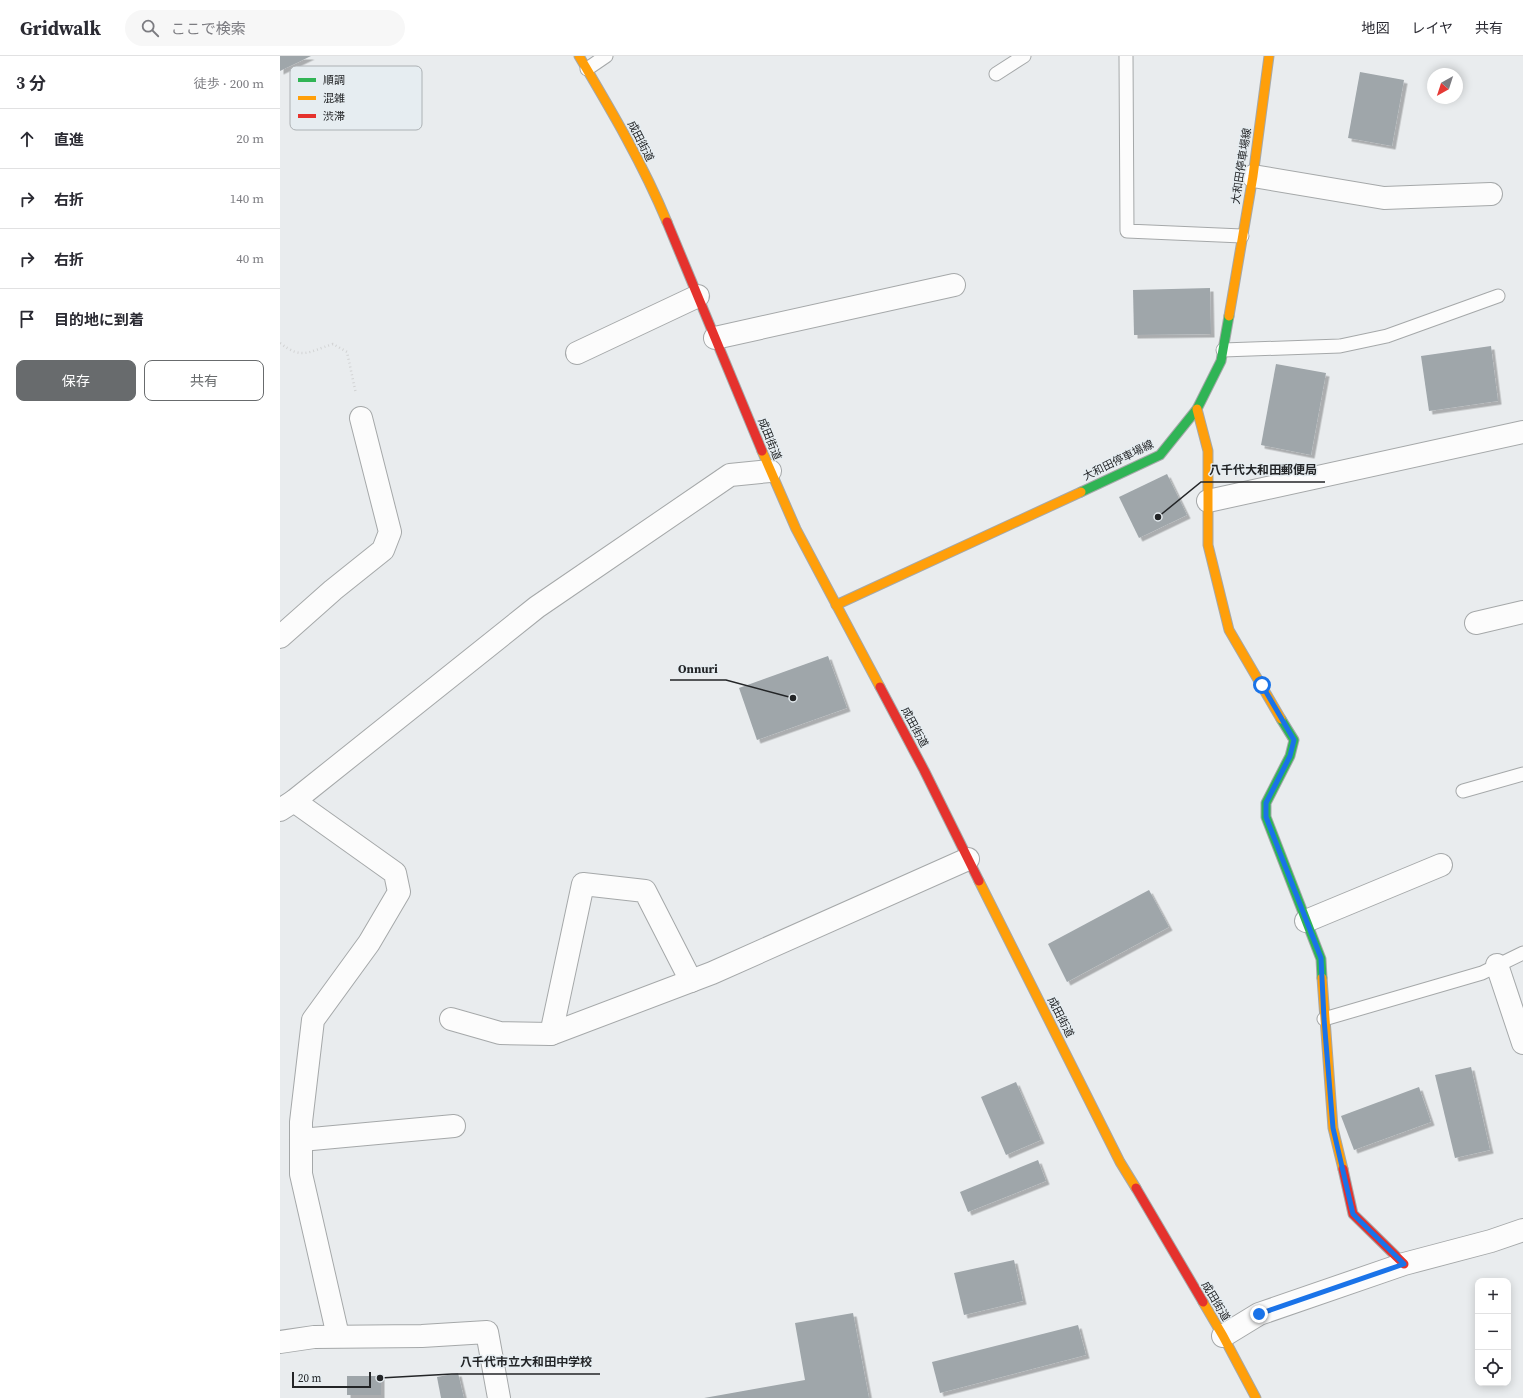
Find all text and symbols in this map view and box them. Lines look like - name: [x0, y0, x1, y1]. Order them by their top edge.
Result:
- search box: [125, 10, 405, 46]
- text: Gridwalk: [20, 15, 101, 41]
- icon: search: [139, 17, 161, 39]
- text: ここで検索: [171, 18, 246, 39]
- text: 地図: [1361, 18, 1389, 38]
- text: レイヤ: [1411, 18, 1453, 38]
- text: 共有: [1475, 18, 1503, 38]
- legend: [290, 66, 422, 130]
- north arrow: [1427, 68, 1463, 104]
- text: 3 分: [16, 71, 46, 95]
- text: 順調: [323, 73, 345, 88]
- text: 徒歩 · 200 m: [194, 75, 264, 92]
- text: 混雑: [323, 91, 345, 106]
- text: 渋滞: [323, 109, 345, 124]
- street label: 成田街道: [624, 118, 657, 164]
- street label: 大和田停車場線: [1228, 127, 1255, 205]
- icon: ahead: [16, 128, 38, 150]
- text: 直進: [54, 129, 84, 150]
- text: 20 m: [236, 130, 264, 147]
- icon: right: [16, 188, 38, 210]
- text: 右折: [54, 189, 84, 210]
- text: 140 m: [230, 190, 264, 207]
- icon: right: [16, 248, 38, 270]
- text: 右折: [54, 249, 84, 270]
- text: 40 m: [236, 250, 264, 267]
- icon: arrive: [16, 308, 38, 330]
- text: 目的地に到着: [54, 309, 144, 330]
- button: 保存: [16, 360, 136, 401]
- button: 共有: [144, 360, 264, 401]
- street label: 成田街道: [754, 416, 785, 462]
- street label: 大和田停車場線: [1080, 437, 1156, 484]
- callout: 八千代大和田郵便局: [1201, 458, 1325, 482]
- text: 八千代大和田郵便局: [1209, 462, 1317, 478]
- callout: Onnuri: [670, 656, 726, 680]
- text: Onnuri: [678, 661, 718, 677]
- route start: [1253, 676, 1271, 694]
- street label: 成田街道: [898, 704, 932, 750]
- street label: 成田街道: [1044, 994, 1077, 1040]
- map controls: [1475, 1278, 1511, 1386]
- button: +: [1475, 1278, 1511, 1314]
- street label: 成田街道: [1198, 1279, 1233, 1324]
- route end: [1250, 1305, 1268, 1323]
- button: −: [1475, 1314, 1511, 1350]
- callout: 八千代市立大和田中学校: [452, 1350, 600, 1374]
- button: locate: [1475, 1350, 1511, 1386]
- text: 八千代市立大和田中学校: [460, 1354, 592, 1370]
- scale bar: [292, 1370, 371, 1389]
- text: 20 m: [298, 1371, 321, 1386]

